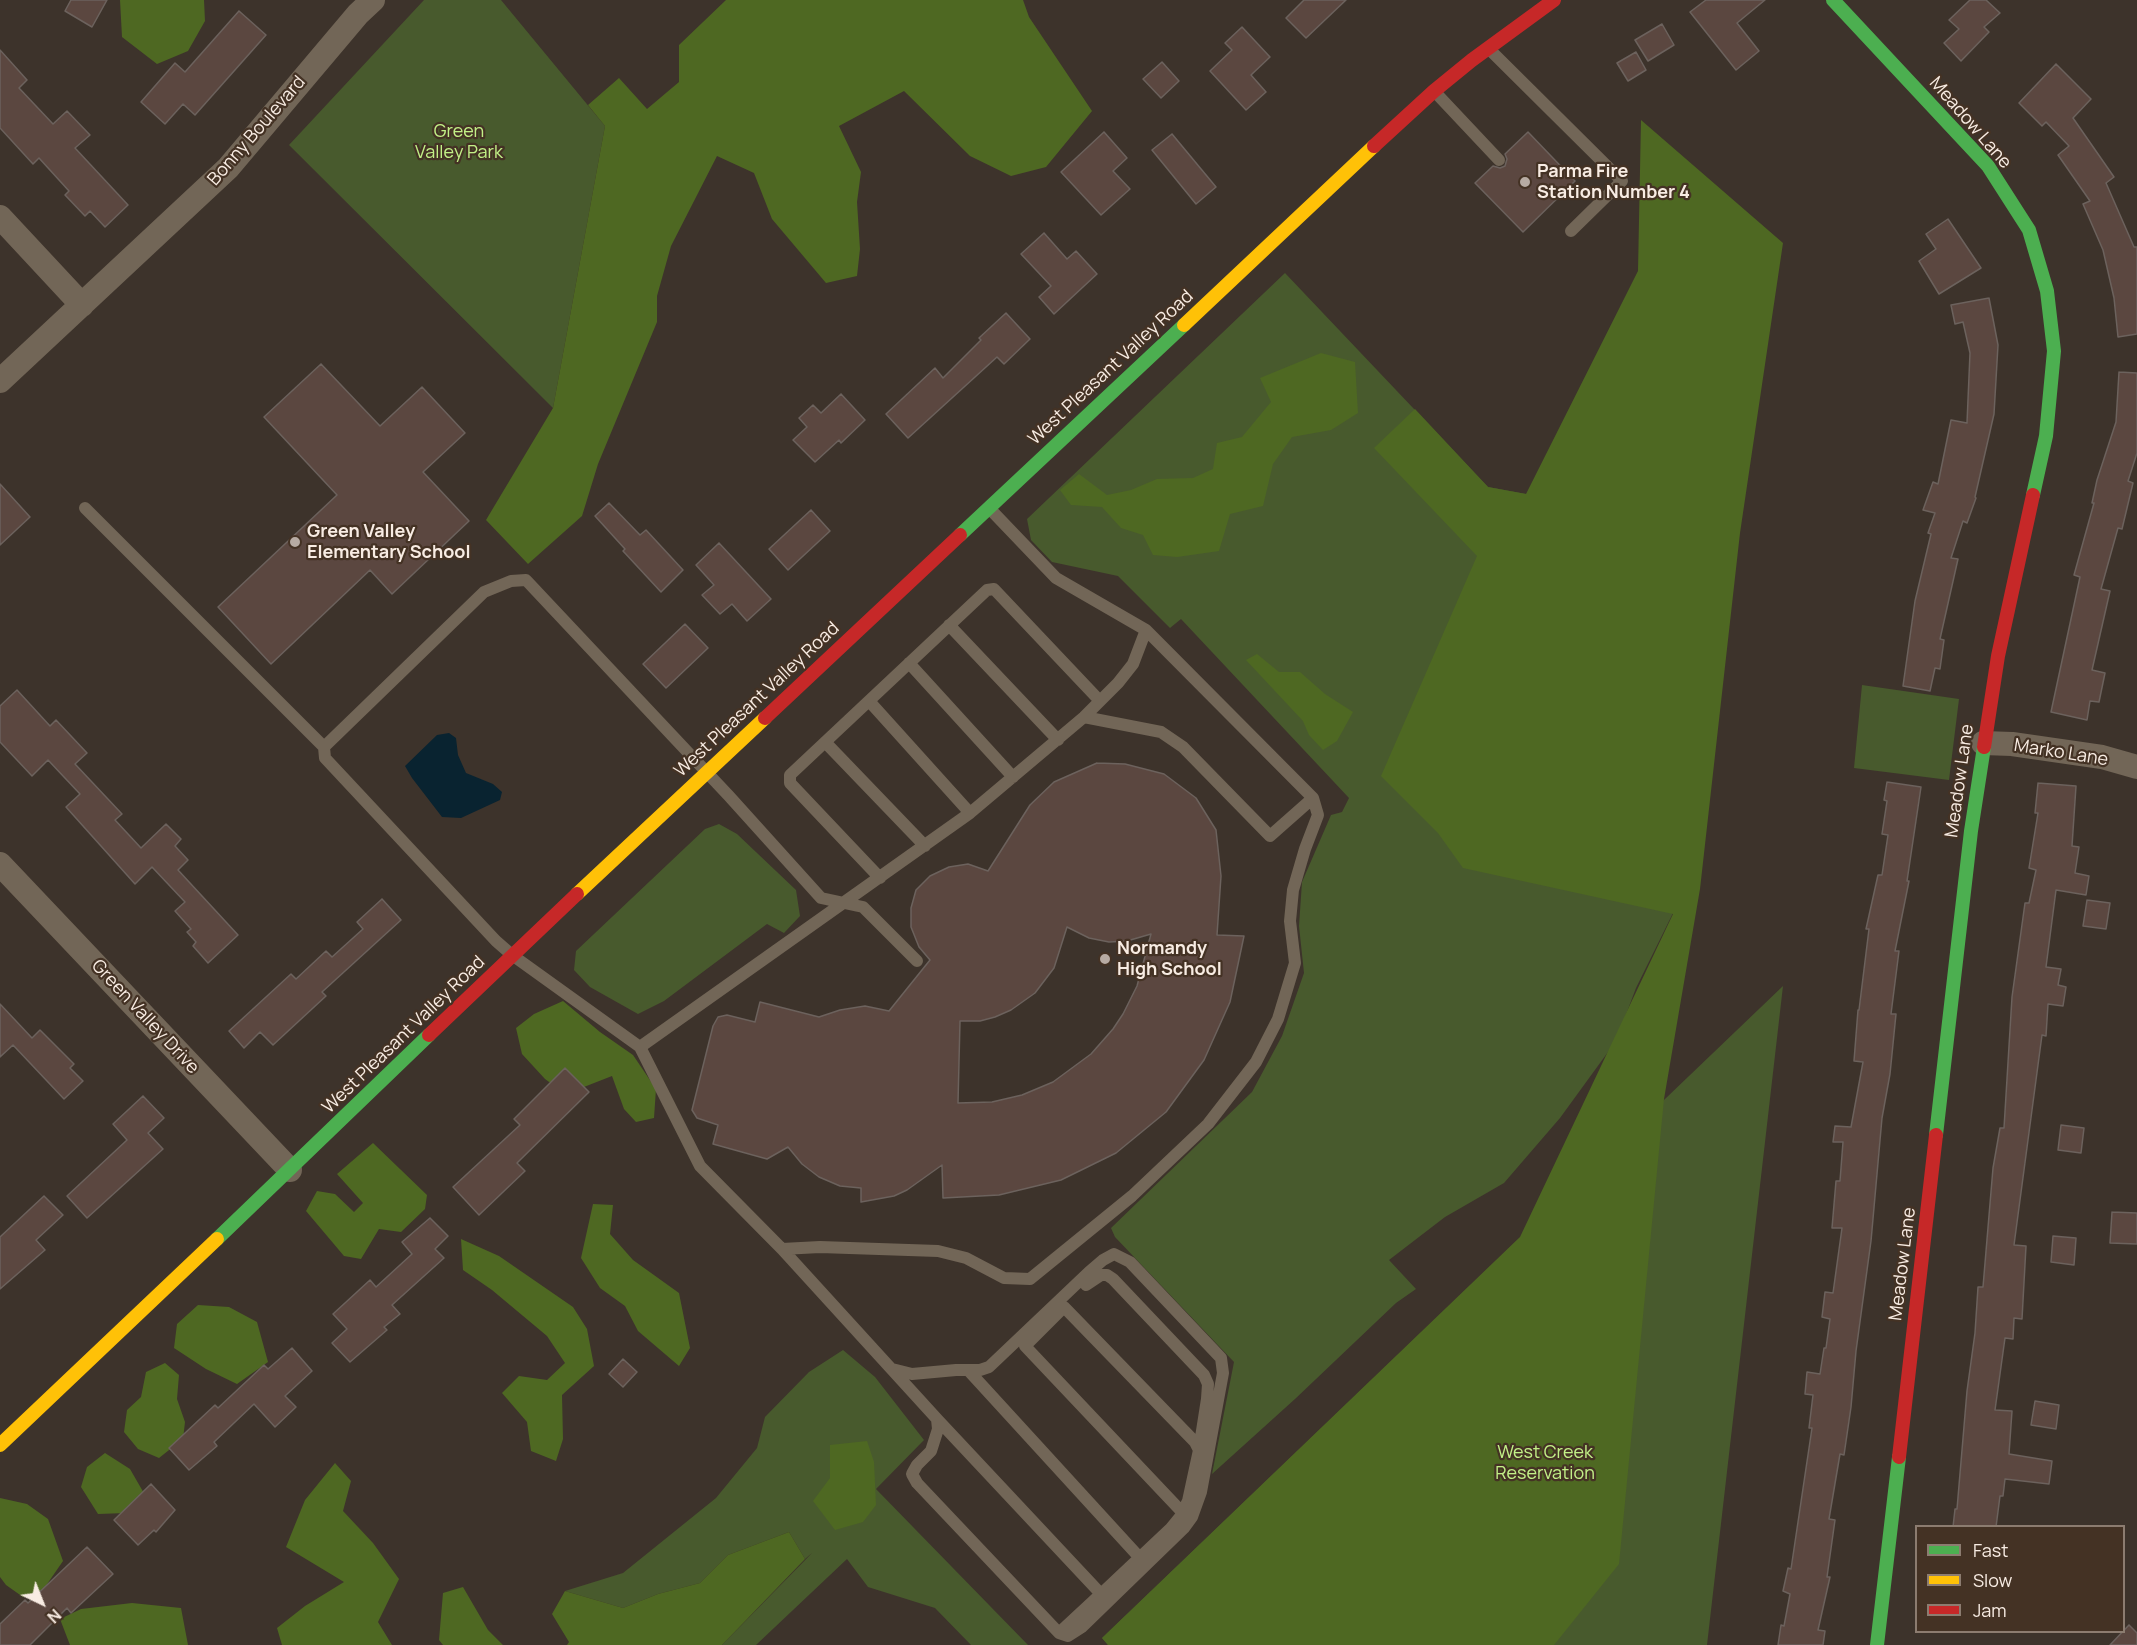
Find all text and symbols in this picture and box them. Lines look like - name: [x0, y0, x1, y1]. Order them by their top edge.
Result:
- street label: Bonny Boulevard: [204, 72, 310, 190]
- street label: Meadow Lane: [1924, 73, 2016, 173]
- park label: Green Valley Park: [415, 121, 503, 164]
- place label: Parma Fire Station Number 4: [1537, 161, 1690, 204]
- marker: Parma Fire Station Number 4: [1518, 175, 1532, 189]
- street label: West Pleasant Valley Road: [1024, 286, 1198, 450]
- place label: Green Valley Elementary School: [307, 521, 470, 564]
- marker: Green Valley Elementary School: [288, 535, 302, 549]
- street label: West Pleasant Valley Road: [670, 618, 844, 782]
- street label: Meadow Lane: [1941, 723, 1979, 839]
- street label: Marko Lane: [2012, 735, 2110, 771]
- place label: Normandy High School: [1117, 938, 1222, 980]
- street label: West Pleasant Valley Road: [318, 952, 490, 1118]
- marker: Normandy High School: [1098, 952, 1112, 966]
- street label: Green Valley Drive: [87, 955, 203, 1079]
- street label: Meadow Lane: [1885, 1206, 1921, 1322]
- park label: West Creek Reservation: [1495, 1442, 1595, 1484]
- legend: [1915, 1525, 2125, 1633]
- text: Fast: [1973, 1538, 2008, 1562]
- text: Slow: [1973, 1568, 2012, 1592]
- north arrow: [12, 1573, 72, 1633]
- text: Jam: [1973, 1598, 2007, 1622]
- text: N: [43, 1604, 66, 1628]

